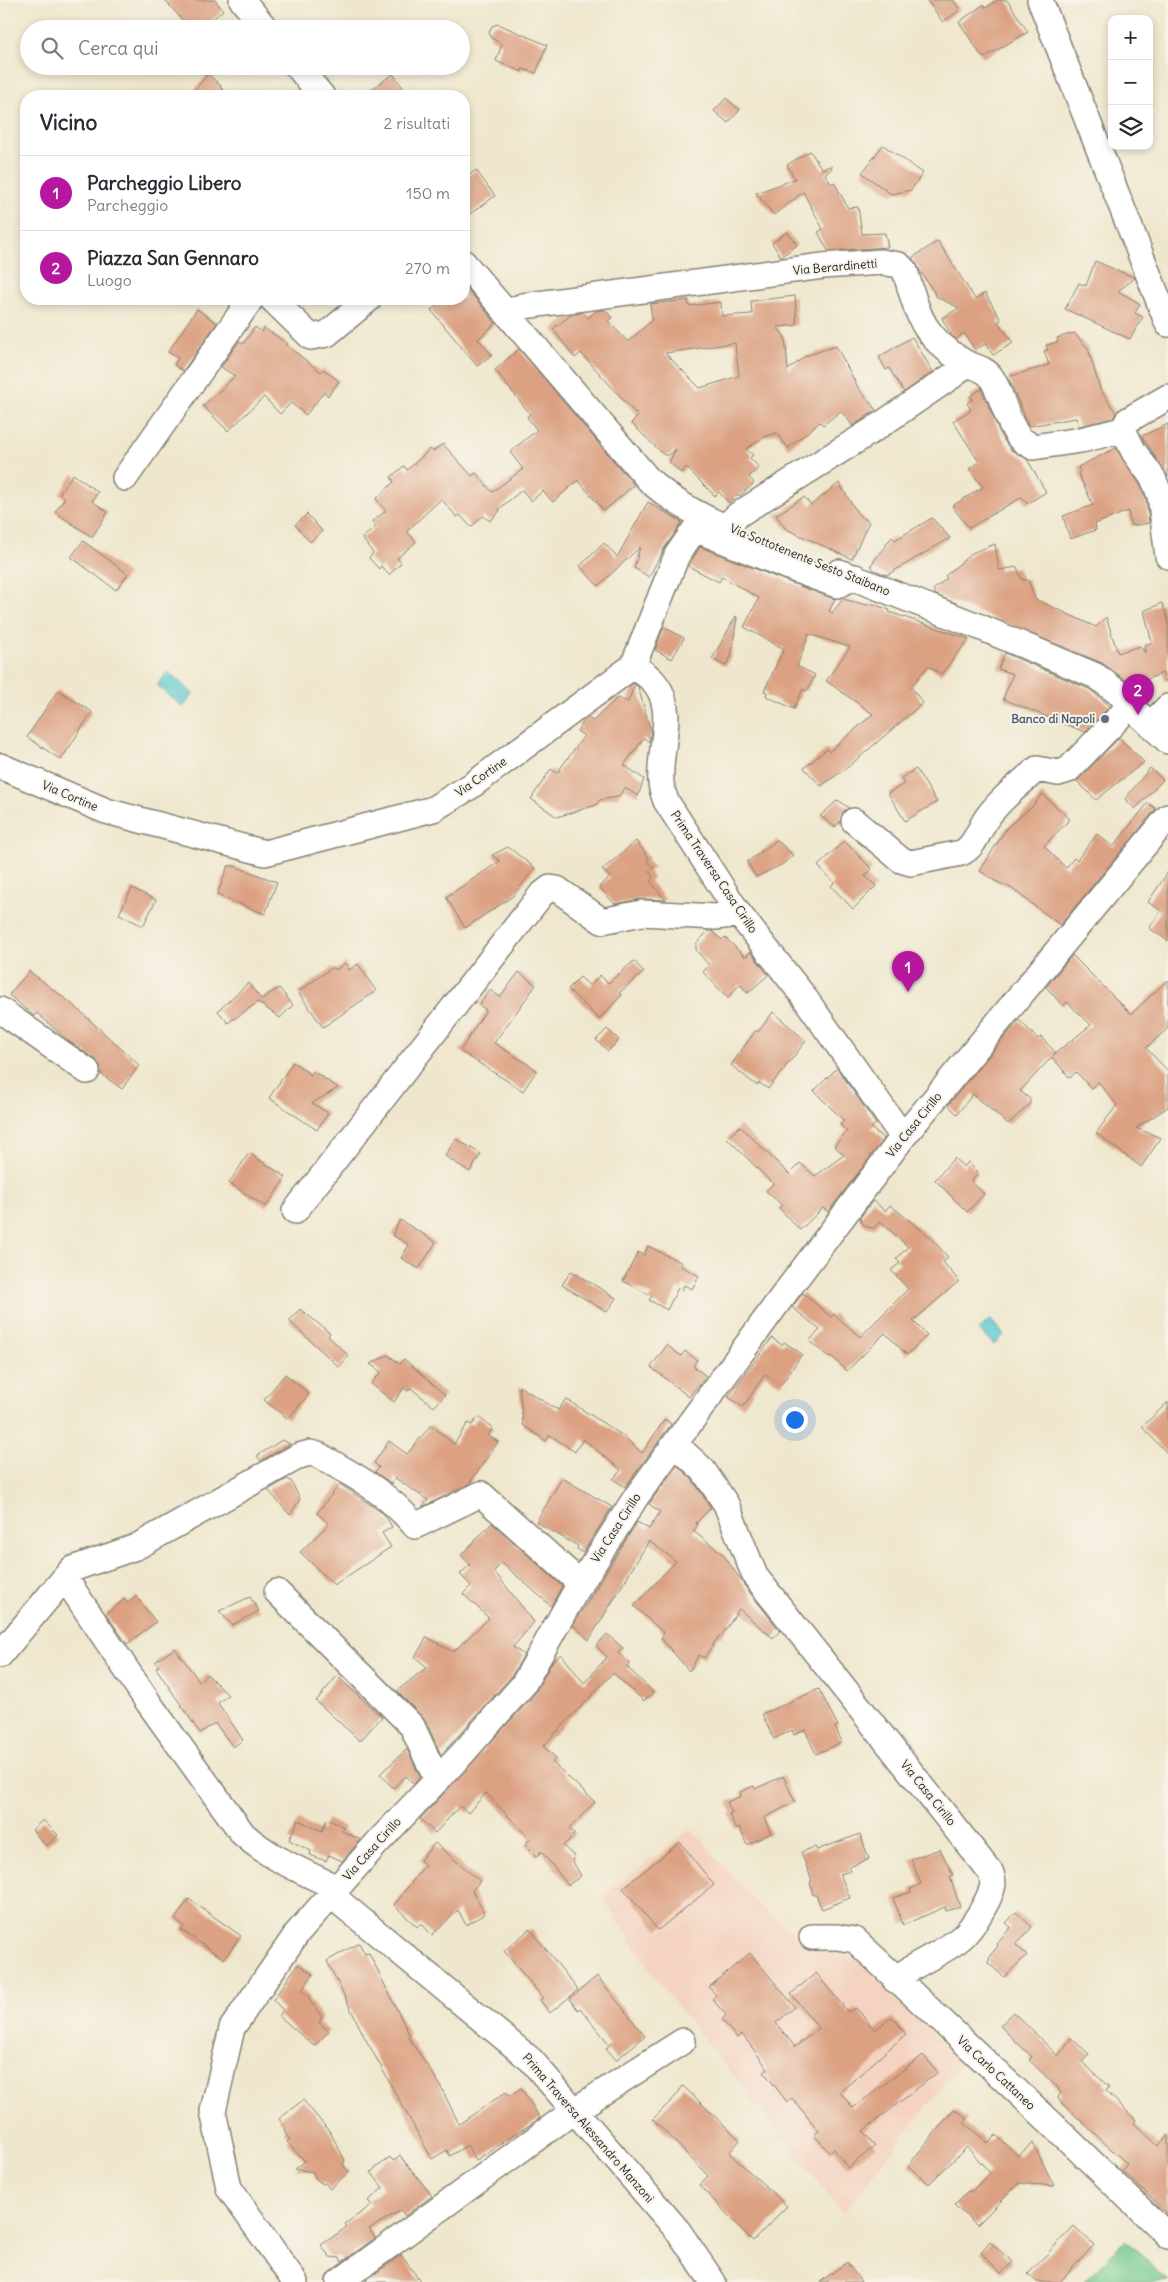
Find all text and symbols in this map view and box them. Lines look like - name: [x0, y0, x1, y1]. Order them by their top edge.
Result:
- map controls: [1108, 15, 1153, 150]
- button: +: [1108, 15, 1153, 60]
- search box: [20, 20, 470, 75]
- icon: search: [38, 34, 66, 62]
- text: Cerca qui: [78, 36, 159, 60]
- button: −: [1108, 60, 1153, 105]
- button: layers: [1108, 105, 1153, 150]
- text: Vicino: [40, 109, 97, 136]
- text: 2 risultati: [384, 113, 450, 133]
- text: Parcheggio Libero: [87, 171, 242, 195]
- text: 1: [53, 183, 59, 203]
- text: 150 m: [406, 183, 450, 203]
- text: Parcheggio: [87, 195, 168, 215]
- text: Piazza San Gennaro: [87, 246, 259, 270]
- street label: Via Berardinetti: [792, 255, 878, 278]
- text: 2: [52, 258, 60, 278]
- text: 270 m: [405, 258, 450, 278]
- text: Luogo: [87, 270, 132, 290]
- street label: Via Sottotenente Sesto Staibano: [728, 520, 893, 599]
- pin: 2: [1122, 674, 1154, 715]
- place label: Banco di Napoli: [1011, 711, 1095, 727]
- marker: Banco di Napoli: [1099, 713, 1111, 725]
- street label: Via Cortine: [452, 753, 509, 800]
- street label: Via Cortine: [40, 777, 100, 814]
- street label: Prima Traversa Casa Cirillo: [668, 808, 761, 936]
- pin: 1: [892, 951, 924, 992]
- street label: Via Casa Cirillo: [883, 1089, 945, 1160]
- your location: [782, 1407, 808, 1433]
- street label: Via Casa Cirillo: [588, 1490, 644, 1565]
- street label: Via Casa Cirillo: [897, 1757, 960, 1829]
- street label: Via Casa Cirillo: [339, 1814, 404, 1883]
- street label: Via Carlo Cattaneo: [954, 2033, 1039, 2113]
- street label: Prima Traversa Alessandro Manzoni: [519, 2050, 657, 2205]

